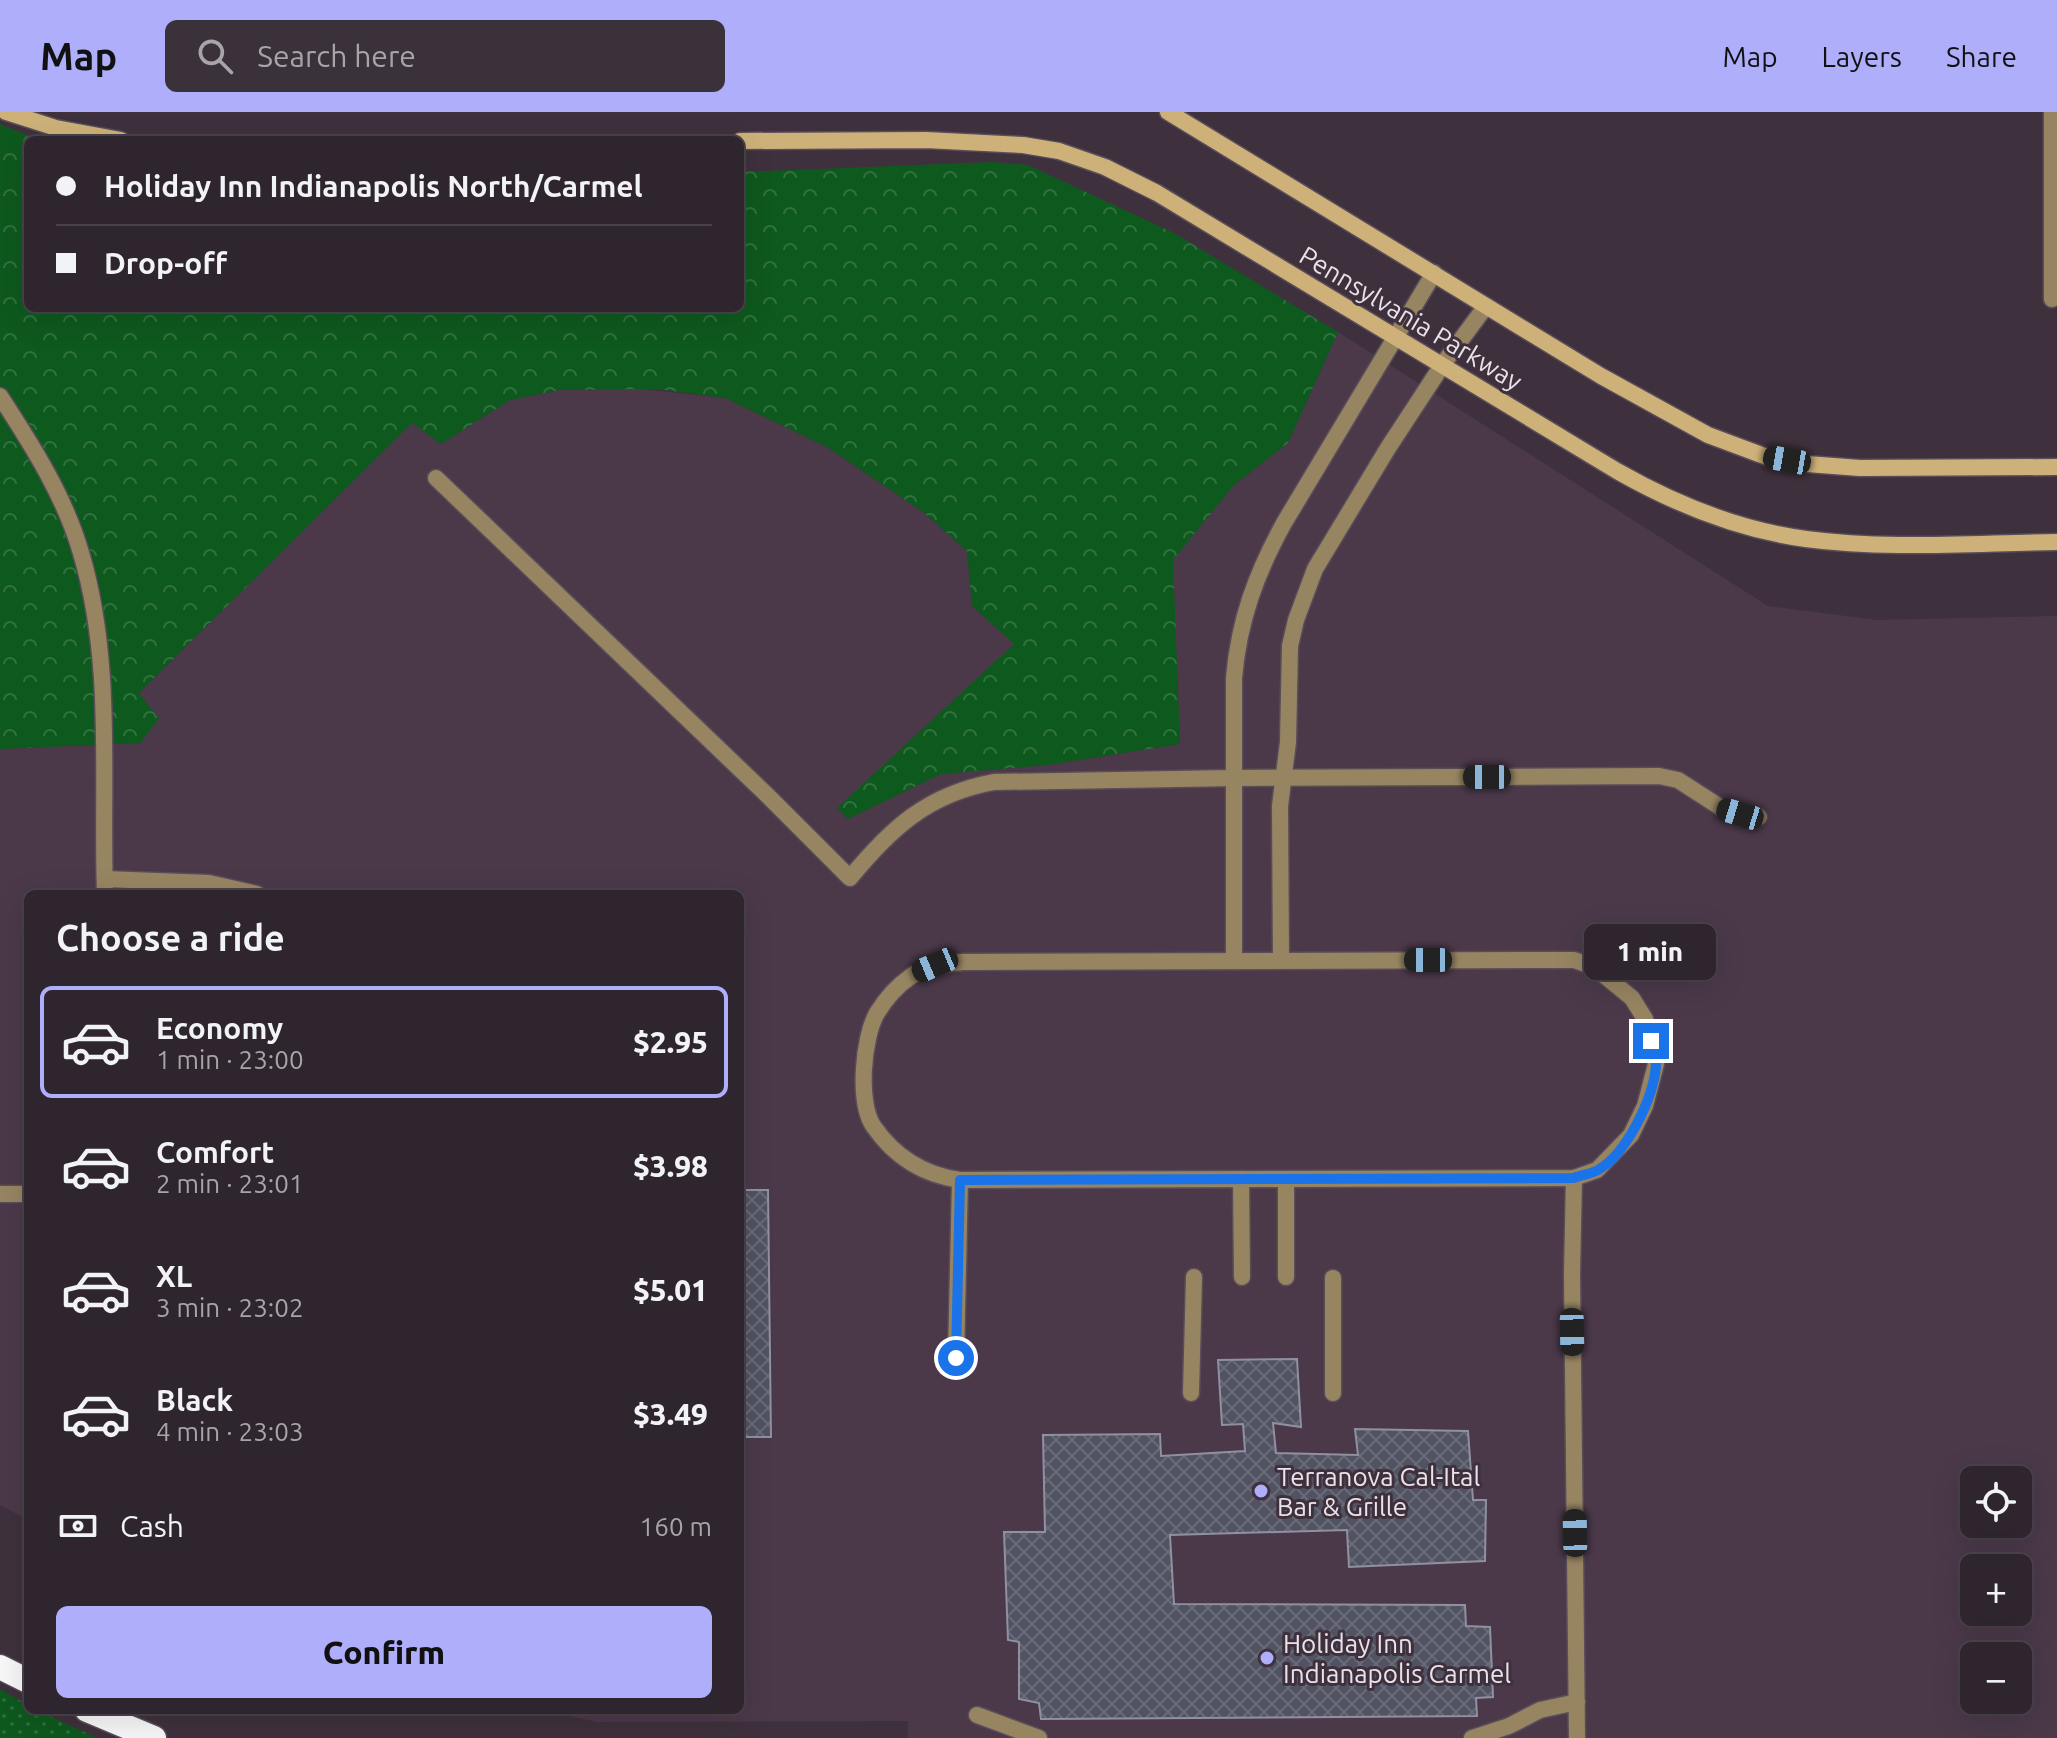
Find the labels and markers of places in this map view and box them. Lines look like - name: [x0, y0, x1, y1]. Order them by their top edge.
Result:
- place label: Terranova Cal-Ital Bar & Grille: [1277, 1462, 1480, 1521]
- marker: Terranova Cal-Ital Bar & Grille: [1252, 1482, 1270, 1500]
- place label: Holiday Inn Indianapolis Carmel: [1283, 1629, 1511, 1688]
- marker: Holiday Inn Indianapolis Carmel: [1258, 1649, 1276, 1667]

